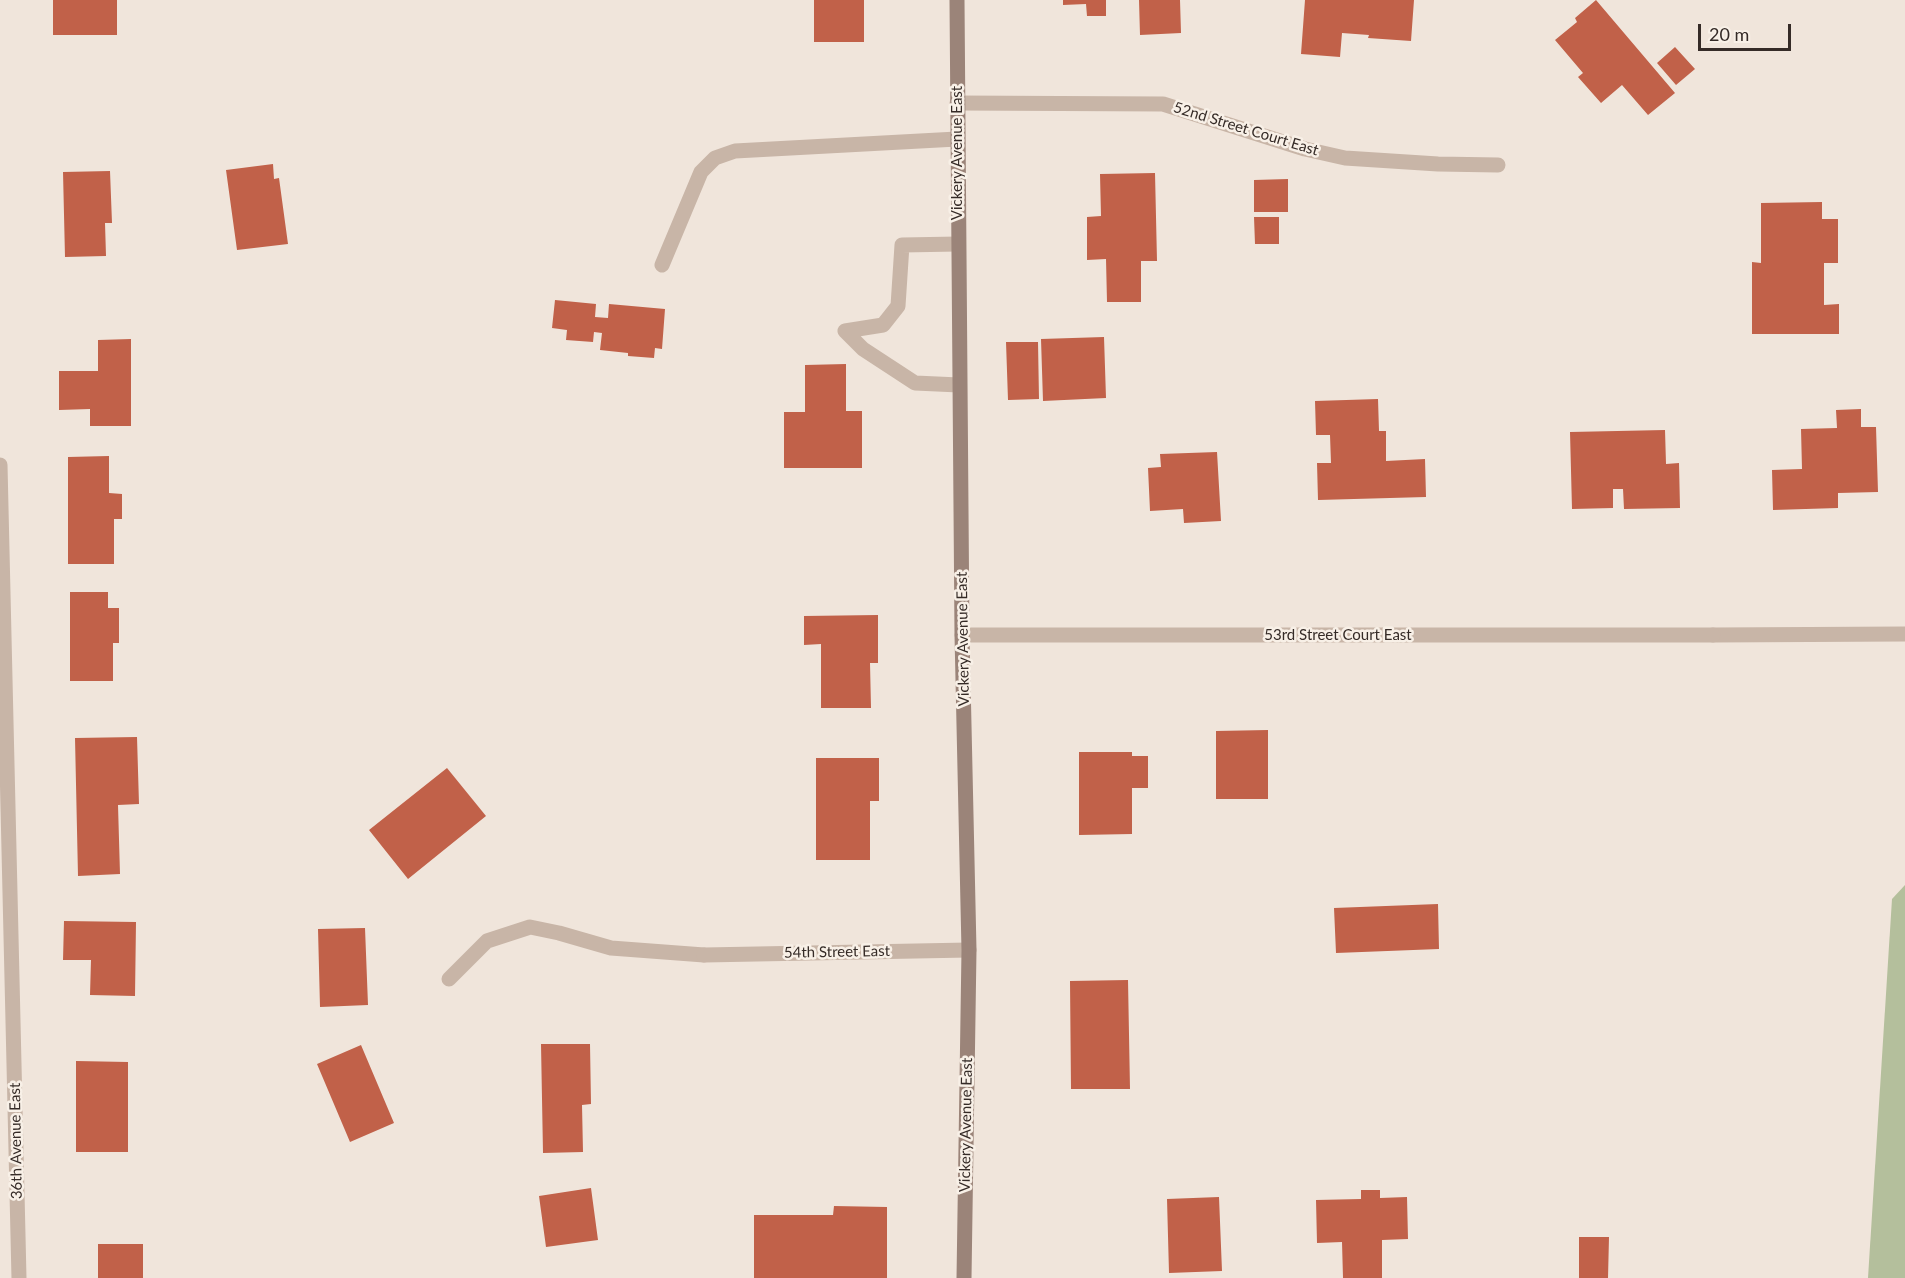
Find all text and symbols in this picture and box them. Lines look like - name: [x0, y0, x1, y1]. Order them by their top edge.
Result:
- scale bar: [1701, 12, 1794, 50]
- text: 20 m: [1709, 23, 1749, 45]
- street label: Vickery Avenue East: [948, 86, 966, 220]
- street label: 52nd Street Court East: [1171, 98, 1321, 160]
- street label: Vickery Avenue East: [953, 572, 973, 706]
- street label: 53rd Street Court East: [1264, 626, 1412, 644]
- street label: 54th Street East: [784, 942, 890, 962]
- street label: Vickery Avenue East: [956, 1058, 976, 1192]
- street label: 36th Avenue East: [6, 1083, 26, 1199]

